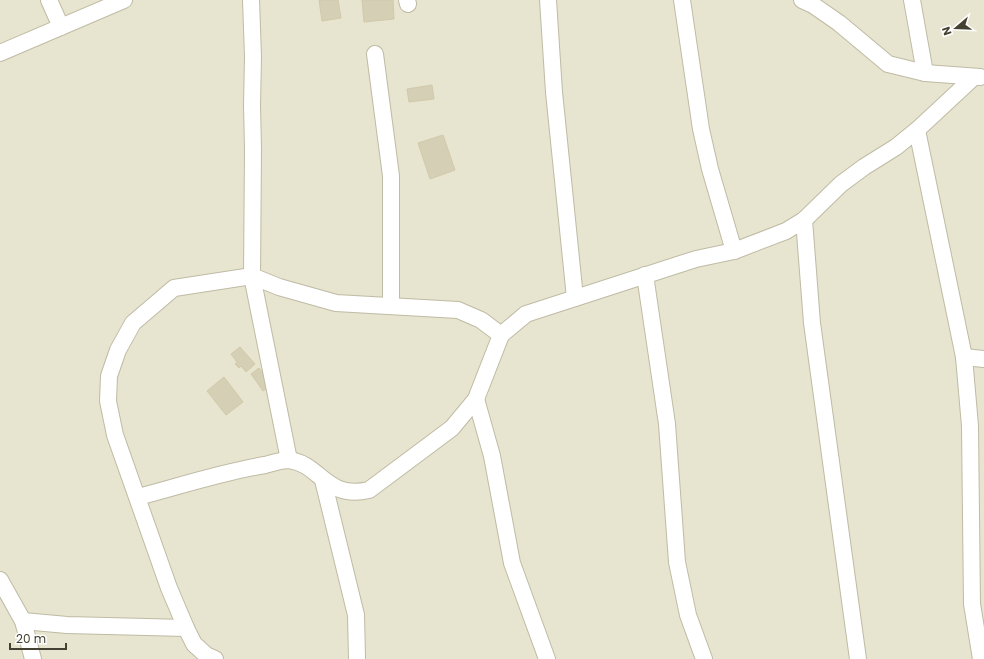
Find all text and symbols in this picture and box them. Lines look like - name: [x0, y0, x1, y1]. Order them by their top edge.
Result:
- north arrow: [936, 8, 976, 48]
- text: N: [938, 25, 955, 38]
- scale bar: [10, 625, 66, 651]
- text: 20 m: [16, 630, 46, 647]

